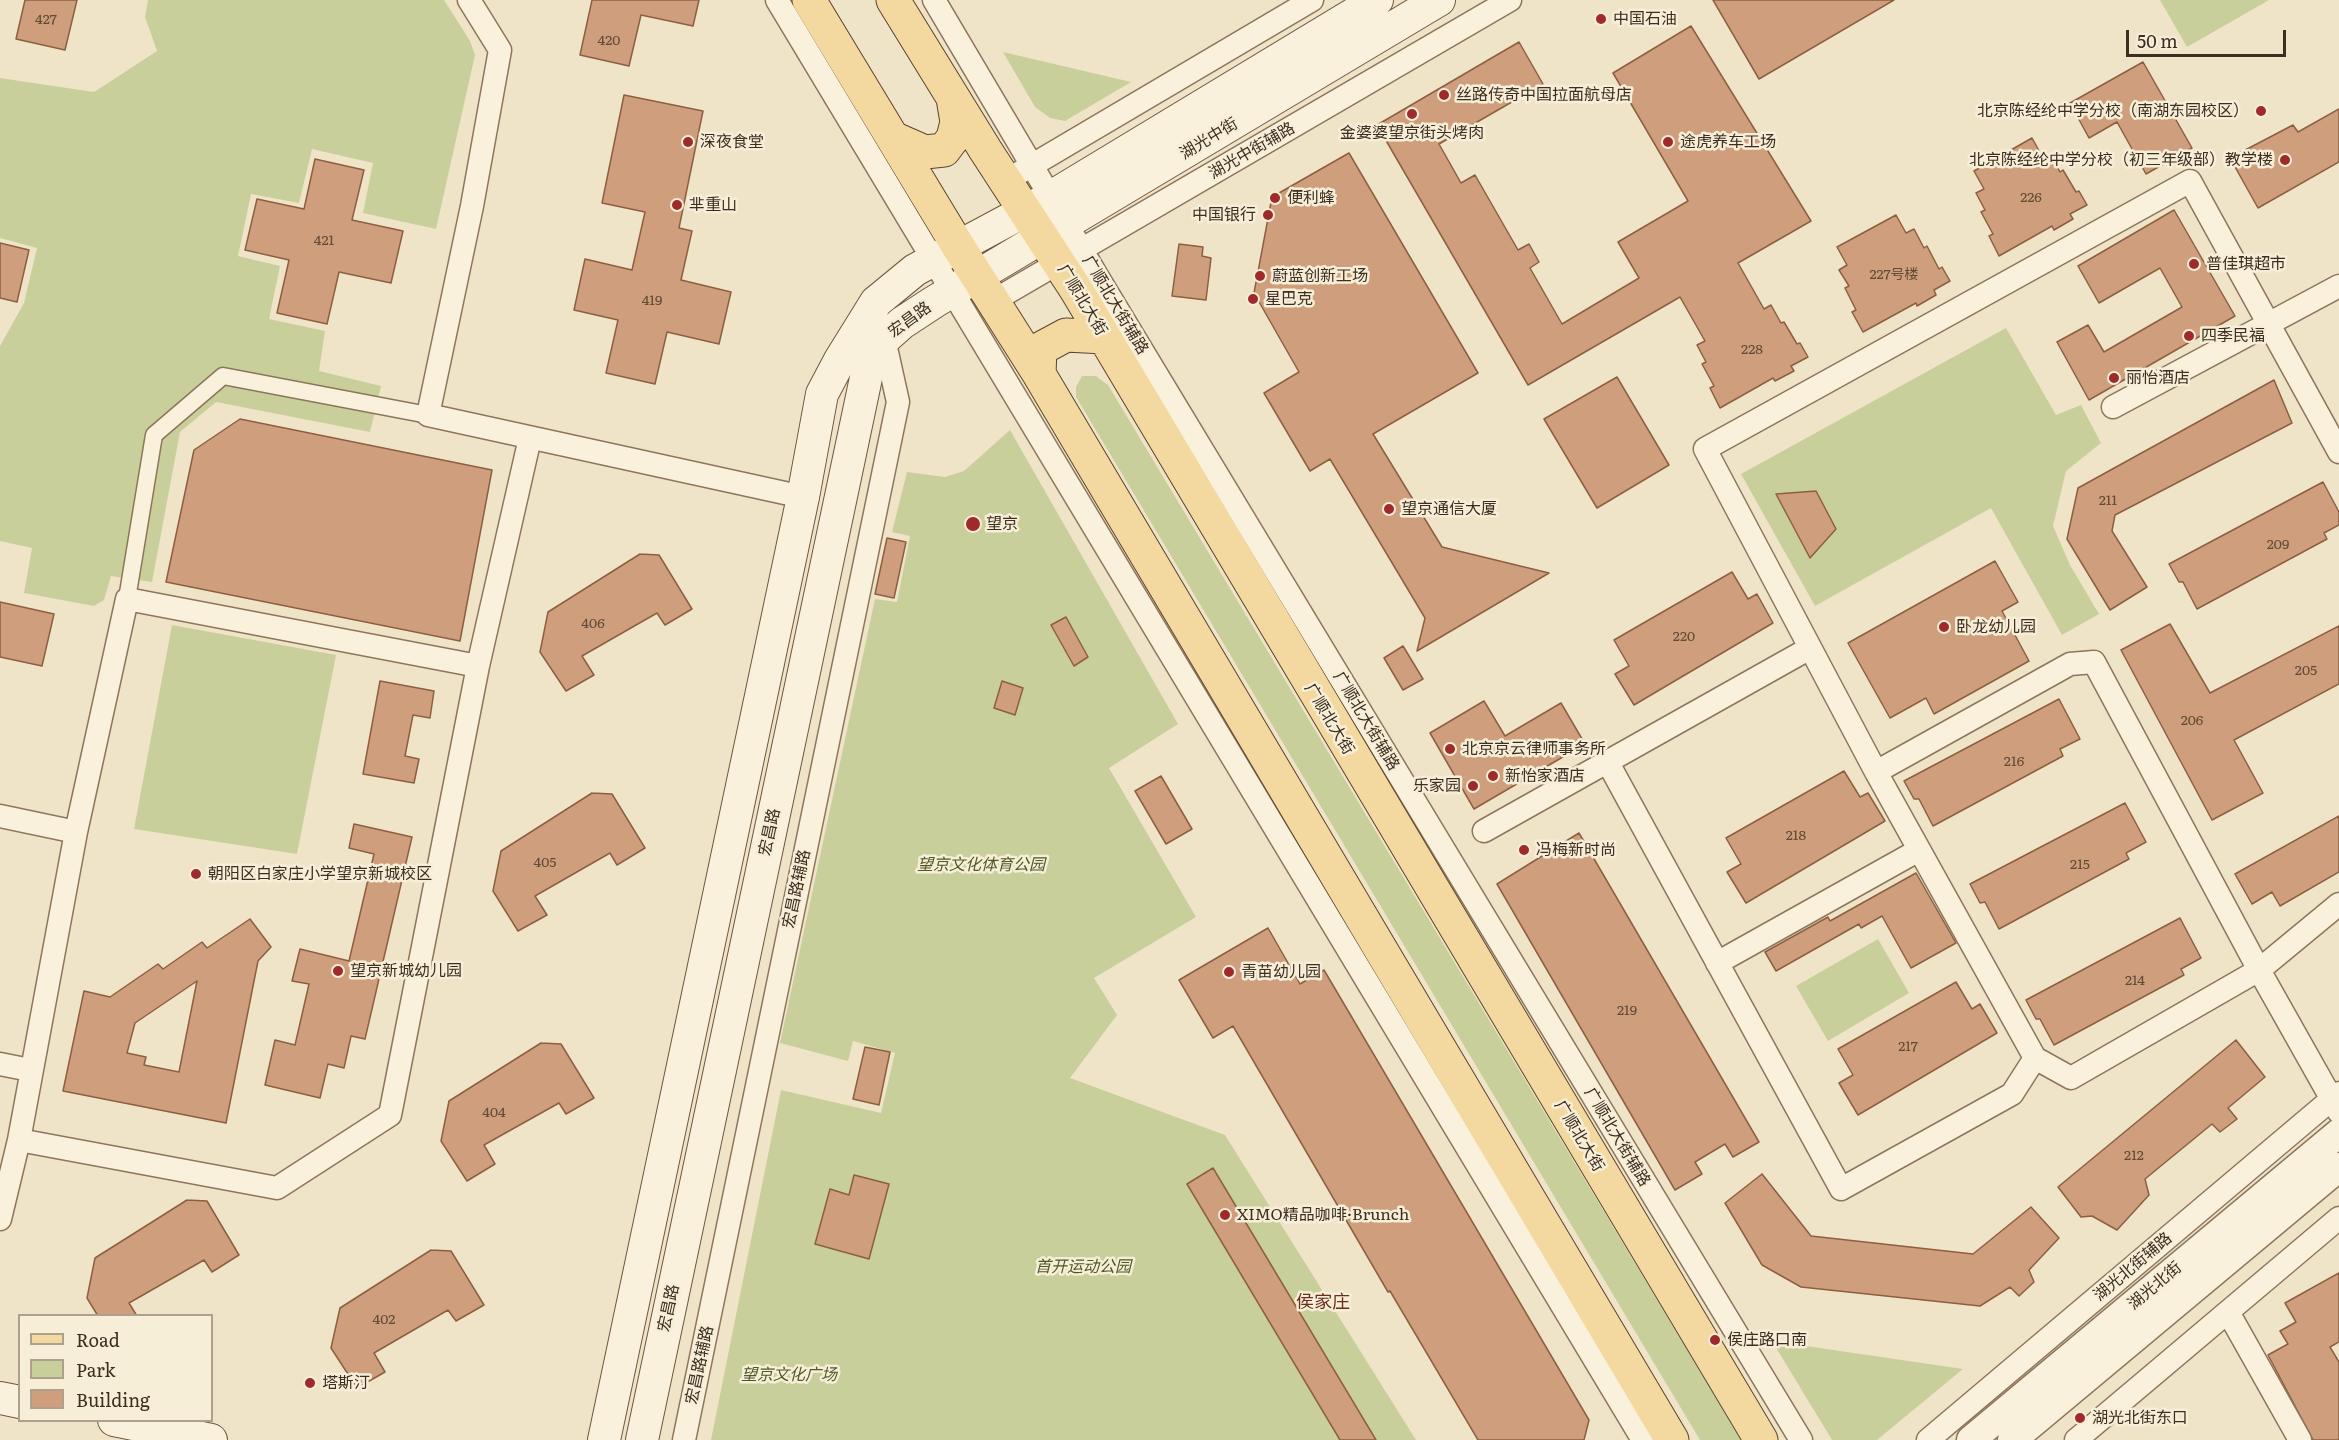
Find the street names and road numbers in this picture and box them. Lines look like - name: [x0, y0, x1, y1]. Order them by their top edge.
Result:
- street label: 湖光中街: [1177, 114, 1241, 164]
- street label: 湖光中街辅路: [1206, 119, 1298, 183]
- street label: 广顺北大街辅路: [1078, 252, 1152, 358]
- street label: 广顺北大街: [1053, 261, 1111, 339]
- street label: 宏昌路: [885, 298, 935, 342]
- street label: 广顺北大街辅路: [1329, 668, 1403, 774]
- street label: 广顺北大街: [1300, 680, 1358, 758]
- street label: 宏昌路: [756, 807, 784, 857]
- street label: 宏昌路辅路: [779, 848, 815, 930]
- street label: 广顺北大街辅路: [1580, 1084, 1654, 1190]
- street label: 广顺北大街: [1550, 1097, 1608, 1175]
- street label: 湖光北街辅路: [2090, 1229, 2176, 1305]
- street label: 湖光北街: [2124, 1258, 2186, 1314]
- street label: 宏昌路: [655, 1283, 683, 1333]
- street label: 宏昌路辅路: [682, 1324, 718, 1406]

